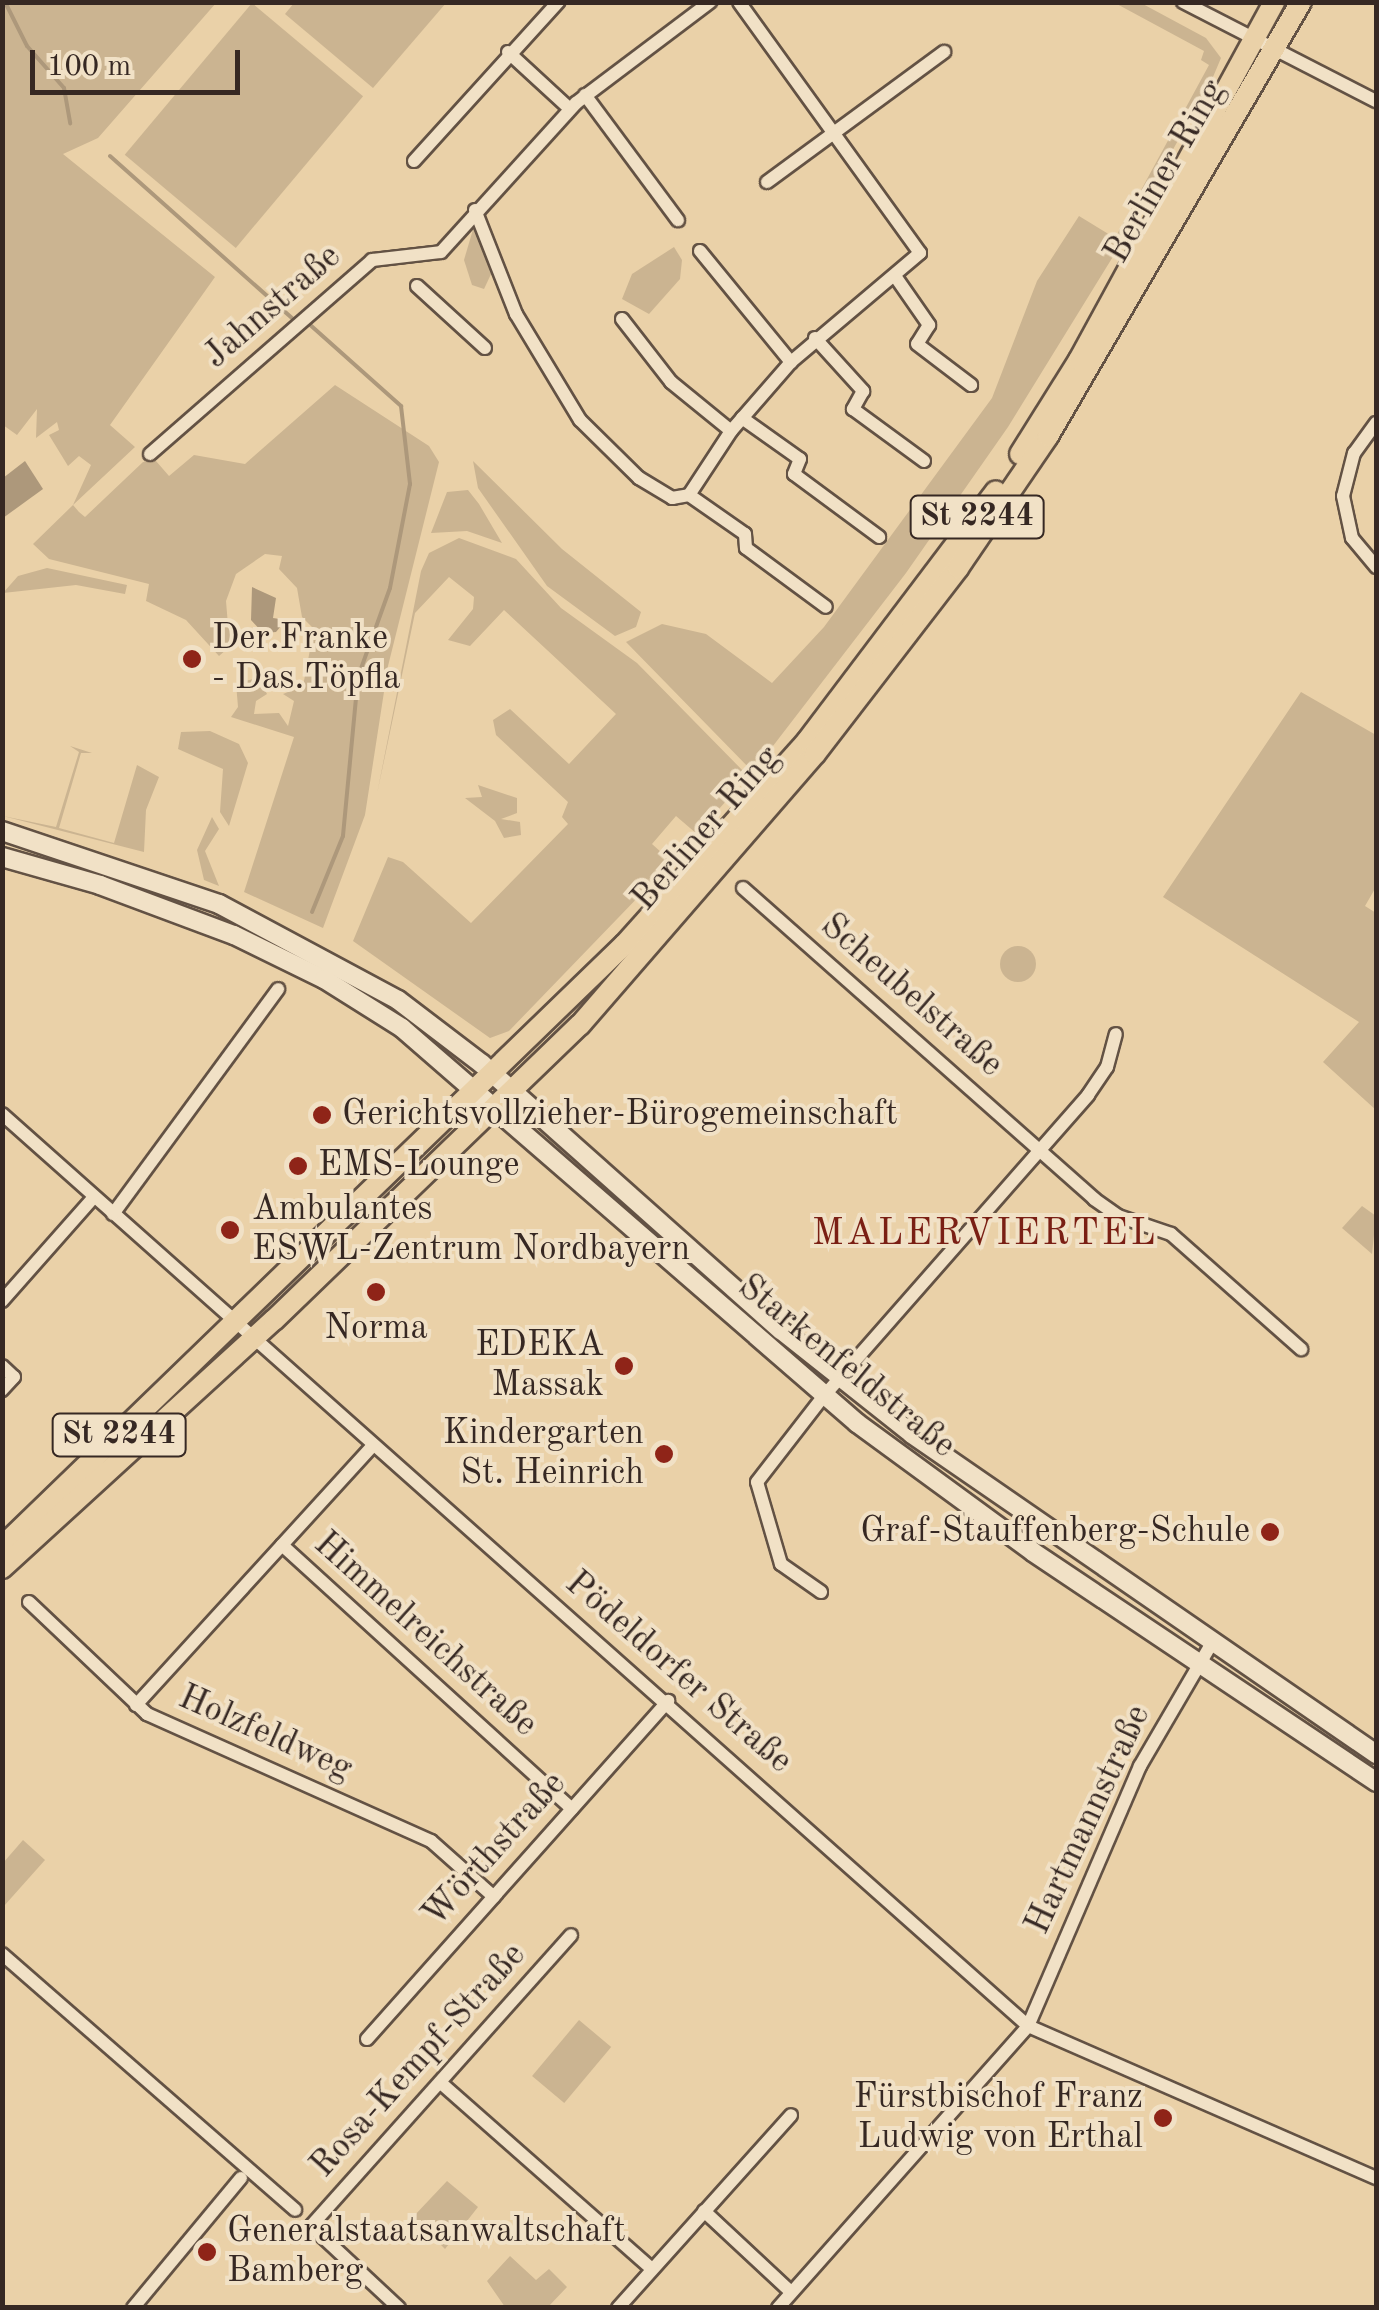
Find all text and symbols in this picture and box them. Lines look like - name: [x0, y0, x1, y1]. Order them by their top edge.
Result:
- scale bar: [35, 30, 245, 92]
- text: 100 m: [47, 52, 131, 82]
- street label: Berliner Ring: [1097, 73, 1235, 271]
- street label: Jahnstraße: [196, 236, 350, 378]
- road number: St 2244: [910, 490, 1044, 544]
- place label: Der.Franke - Das.Töpfla: [212, 618, 401, 700]
- marker: Der.Franke - Das.Töpfla: [181, 648, 203, 670]
- street label: Berliner Ring: [624, 738, 790, 920]
- street label: Scheubelstraße: [811, 905, 1011, 1087]
- place label: Gerichtsvollzieher-Bürogemeinschaft: [342, 1094, 898, 1136]
- marker: Gerichtsvollzieher-Bürogemeinschaft: [311, 1104, 333, 1126]
- place label: EMS-Lounge: [318, 1145, 520, 1187]
- marker: EMS-Lounge: [287, 1155, 309, 1177]
- place label: Ambulantes ESWL-Zentrum Nordbayern: [252, 1189, 690, 1271]
- district label: MALERVIERTEL: [812, 1212, 1158, 1258]
- marker: Ambulantes ESWL-Zentrum Nordbayern: [217, 1217, 243, 1243]
- street label: Starkenfeldstraße: [729, 1266, 963, 1468]
- marker: Norma: [365, 1281, 387, 1303]
- place label: Norma: [324, 1308, 428, 1350]
- place label: EDEKA Massak: [475, 1325, 604, 1407]
- marker: EDEKA Massak: [613, 1355, 635, 1377]
- road number: St 2244: [52, 1408, 186, 1462]
- place label: Kindergarten St. Heinrich: [443, 1413, 644, 1495]
- marker: Kindergarten St. Heinrich: [653, 1443, 675, 1465]
- place label: Graf-Stauffenberg-Schule: [860, 1511, 1250, 1553]
- marker: Graf-Stauffenberg-Schule: [1259, 1521, 1281, 1543]
- street label: Himmelreichstraße: [305, 1524, 545, 1746]
- street label: Pödeldorfer Straße: [556, 1563, 800, 1783]
- street label: Holzfeldweg: [172, 1677, 358, 1791]
- street label: Hartmannstraße: [1018, 1699, 1160, 1941]
- street label: Wörthstraße: [414, 1764, 576, 1936]
- street label: Rosa-Kempf-Straße: [303, 1935, 535, 2187]
- place label: Fürstbischof Franz Ludwig von Erthal: [854, 2077, 1143, 2159]
- marker: Fürstbischof Franz Ludwig von Erthal: [1152, 2107, 1174, 2129]
- place label: Generalstaatsanwaltschaft Bamberg: [227, 2211, 626, 2293]
- marker: Generalstaatsanwaltschaft Bamberg: [196, 2241, 218, 2263]

